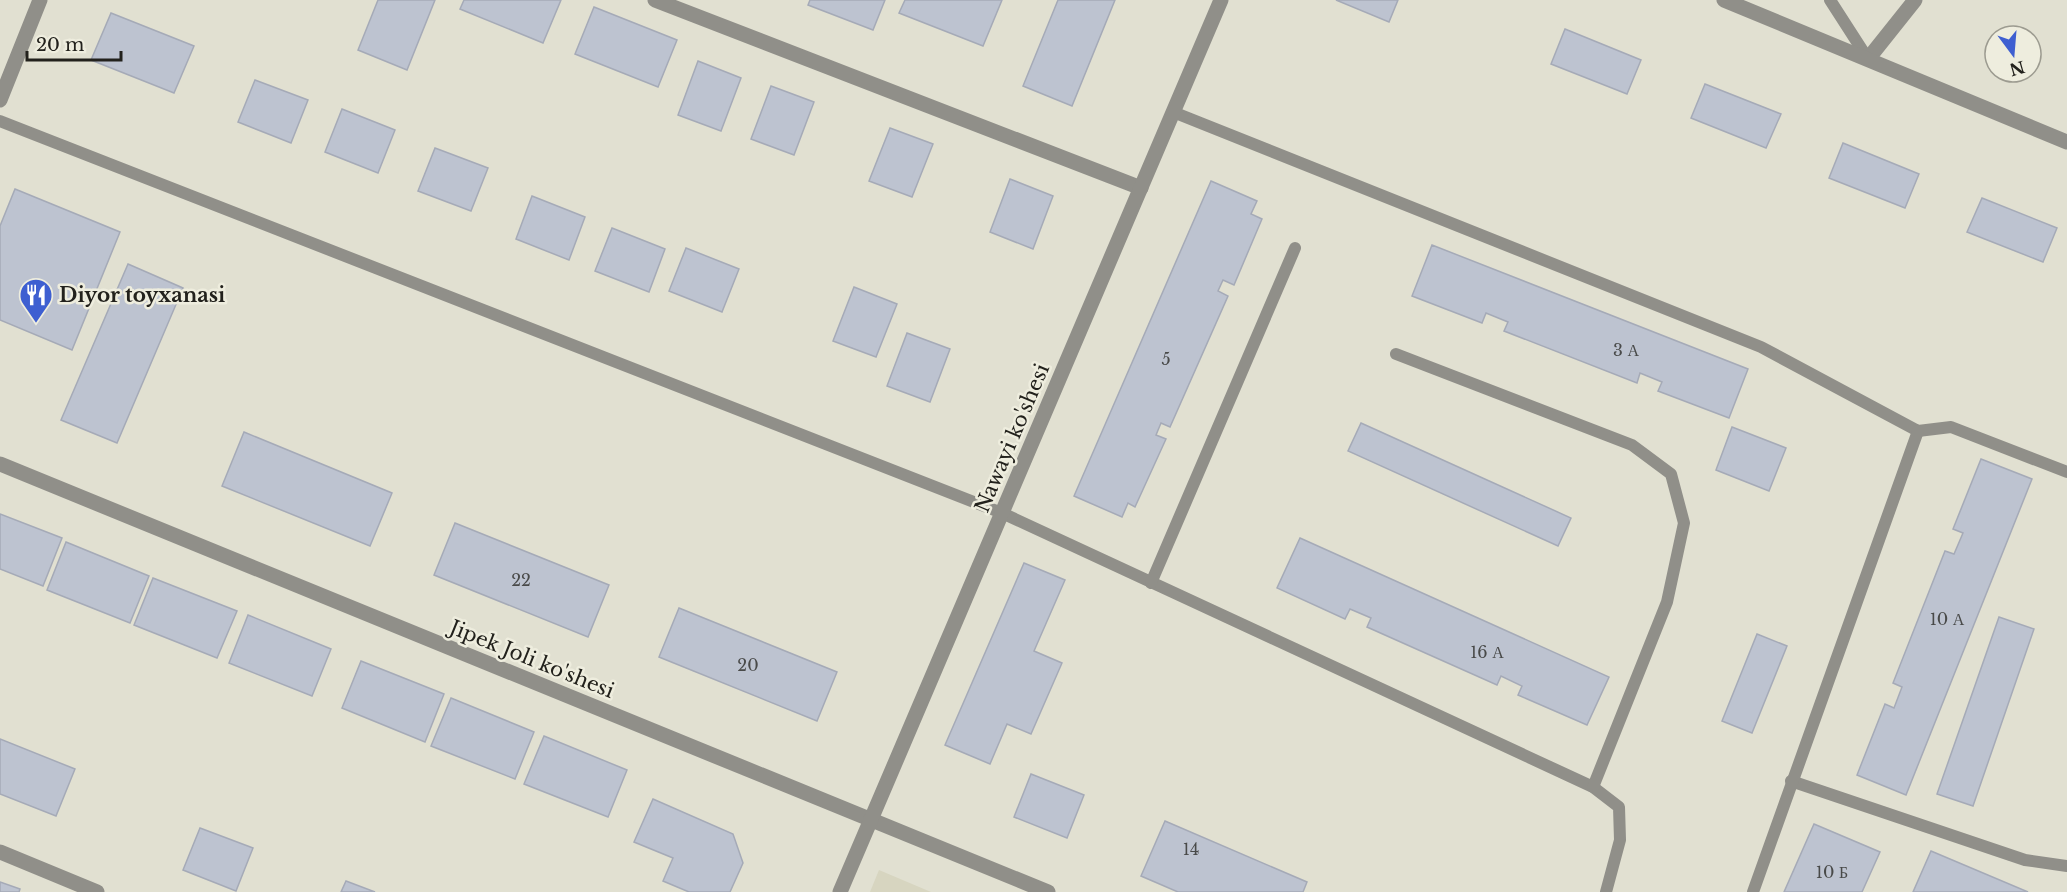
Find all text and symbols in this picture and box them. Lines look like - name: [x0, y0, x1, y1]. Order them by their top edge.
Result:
- scale bar: [27, 24, 122, 62]
- north arrow: [1983, 24, 2043, 84]
- text: 20 m: [36, 34, 84, 56]
- text: N: [2007, 57, 2027, 80]
- restaurant icon: Diyor toyxanasi: [18, 277, 54, 324]
- place label: Diyor toyxanasi: [59, 283, 225, 307]
- house number: 3 А: [1613, 340, 1639, 360]
- house number: 5: [1161, 349, 1171, 369]
- street label: Nawayi ko'shesi: [970, 360, 1054, 516]
- house number: 22: [511, 570, 531, 590]
- house number: 10 А: [1930, 609, 1965, 629]
- street label: Jipek Joli ko'shesi: [443, 614, 618, 703]
- house number: 16 А: [1470, 642, 1504, 662]
- house number: 20: [737, 655, 759, 675]
- house number: 14: [1183, 839, 1199, 859]
- house number: 10 Б: [1816, 862, 1848, 882]

